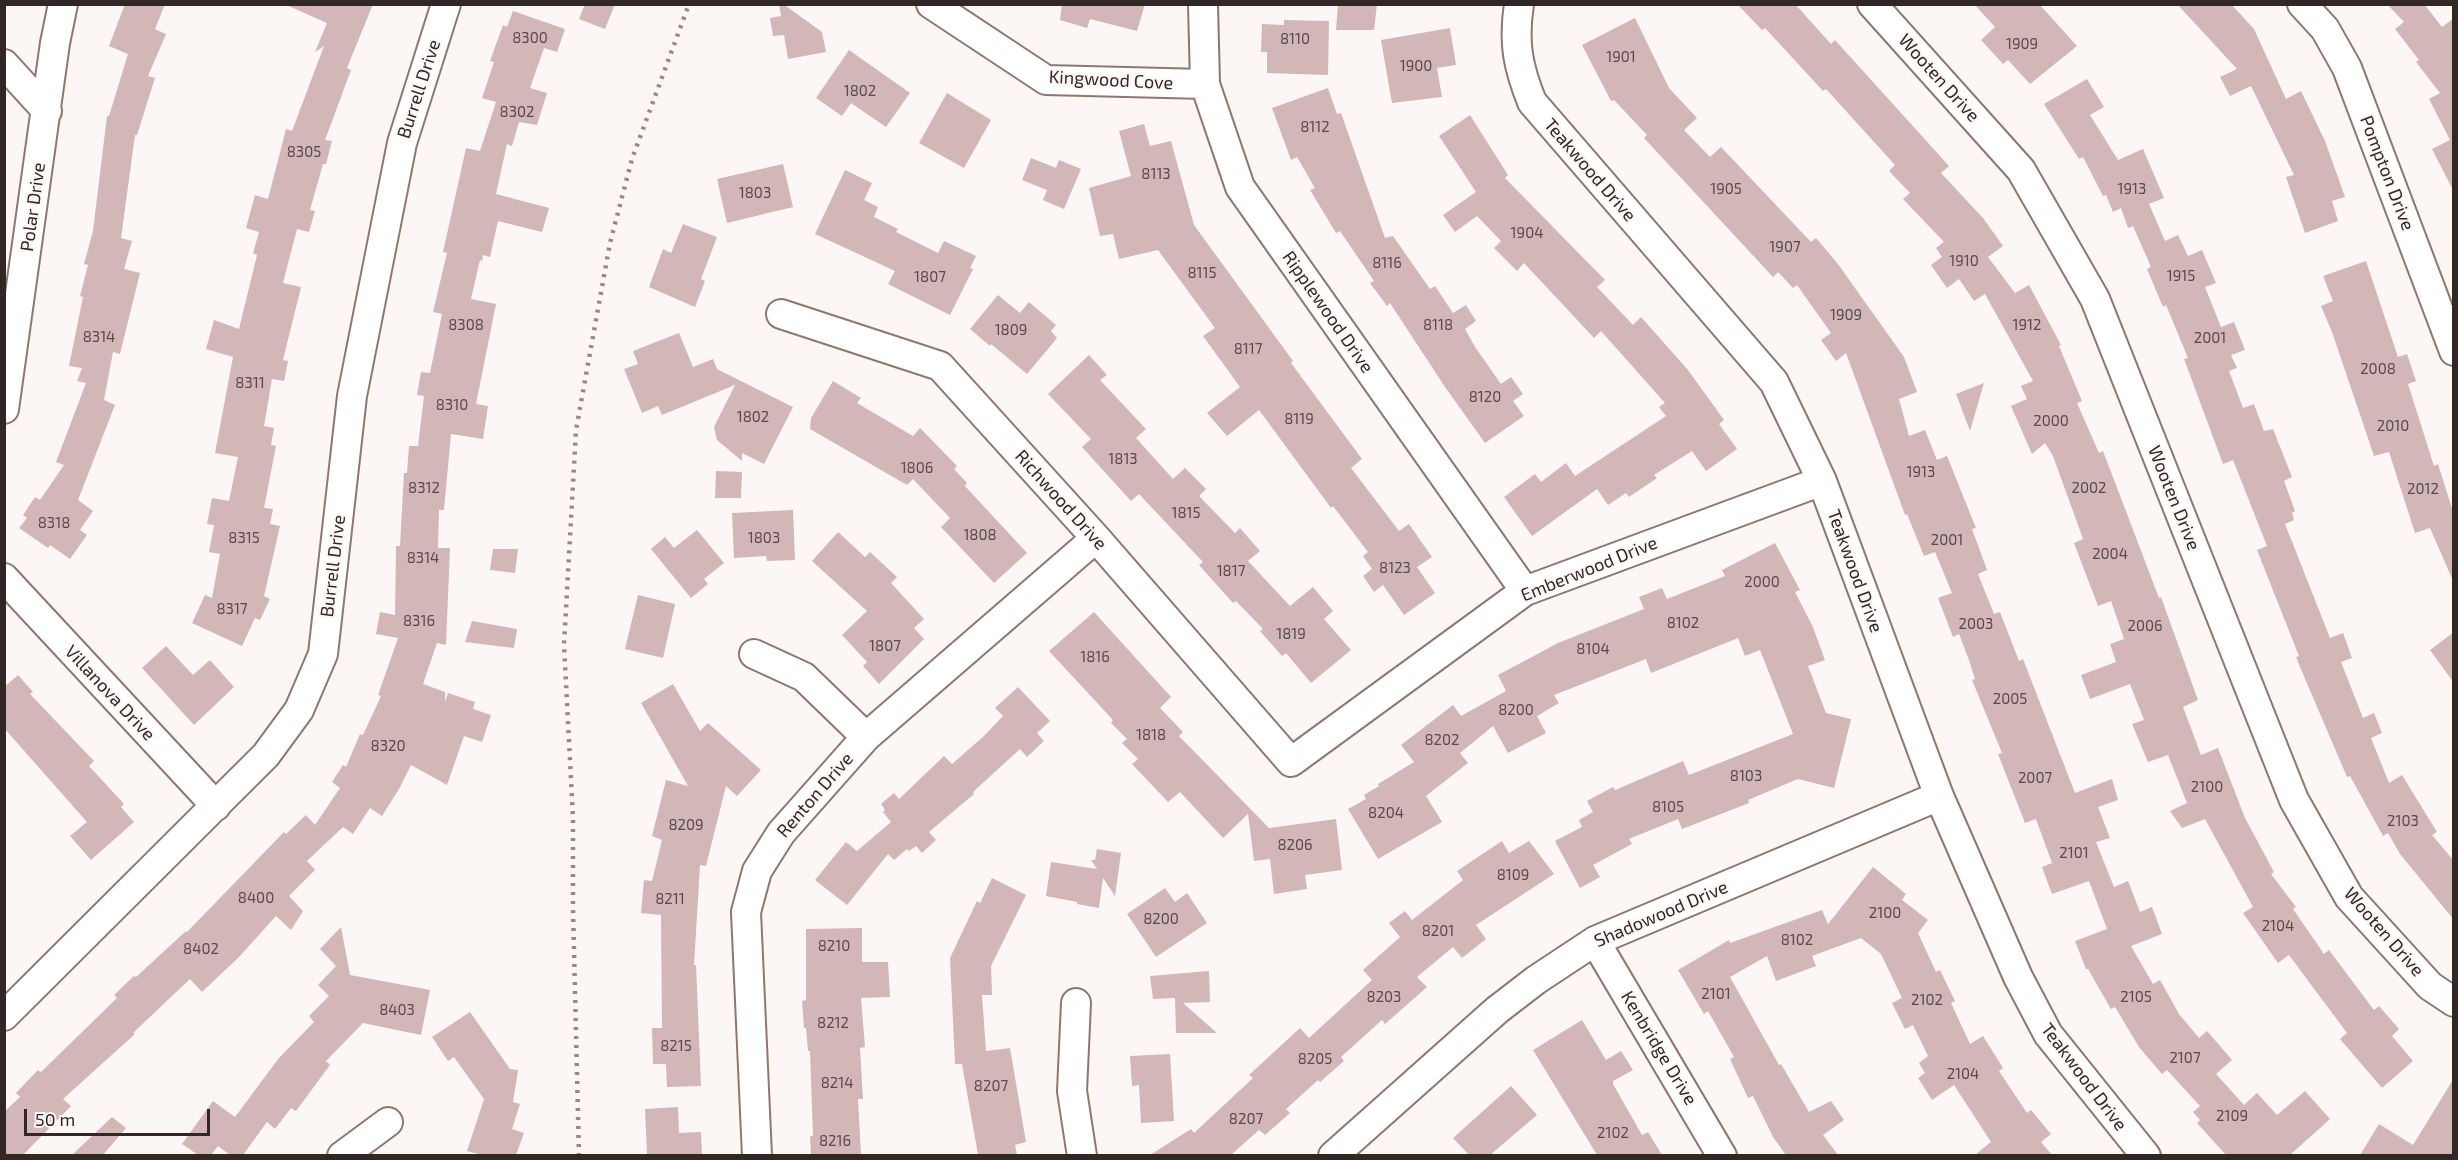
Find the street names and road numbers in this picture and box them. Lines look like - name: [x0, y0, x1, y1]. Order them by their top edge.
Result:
- street label: Wooten Drive: [1894, 30, 1984, 126]
- street label: Burrell Drive: [393, 37, 445, 141]
- street label: Kingwood Cove: [1048, 66, 1174, 94]
- street label: Pompton Drive: [2355, 113, 2419, 233]
- street label: Teakwood Drive: [1539, 114, 1641, 226]
- street label: Polar Drive: [16, 161, 50, 253]
- street label: Ripplewood Drive: [1278, 247, 1378, 377]
- street label: Wooten Drive: [2143, 443, 2205, 553]
- street label: Richwood Drive: [1010, 446, 1112, 554]
- street label: Teakwood Drive: [1823, 506, 1887, 636]
- street label: Burrell Drive: [316, 514, 350, 618]
- street label: Emberwood Drive: [1518, 532, 1660, 606]
- street label: Villanova Drive: [60, 641, 160, 745]
- street label: Renton Drive: [772, 748, 858, 842]
- street label: Shadowood Drive: [1591, 876, 1731, 952]
- street label: Wooten Drive: [2339, 883, 2429, 981]
- street label: Kenbridge Drive: [1616, 987, 1702, 1109]
- street label: Teakwood Drive: [2036, 1019, 2132, 1135]

